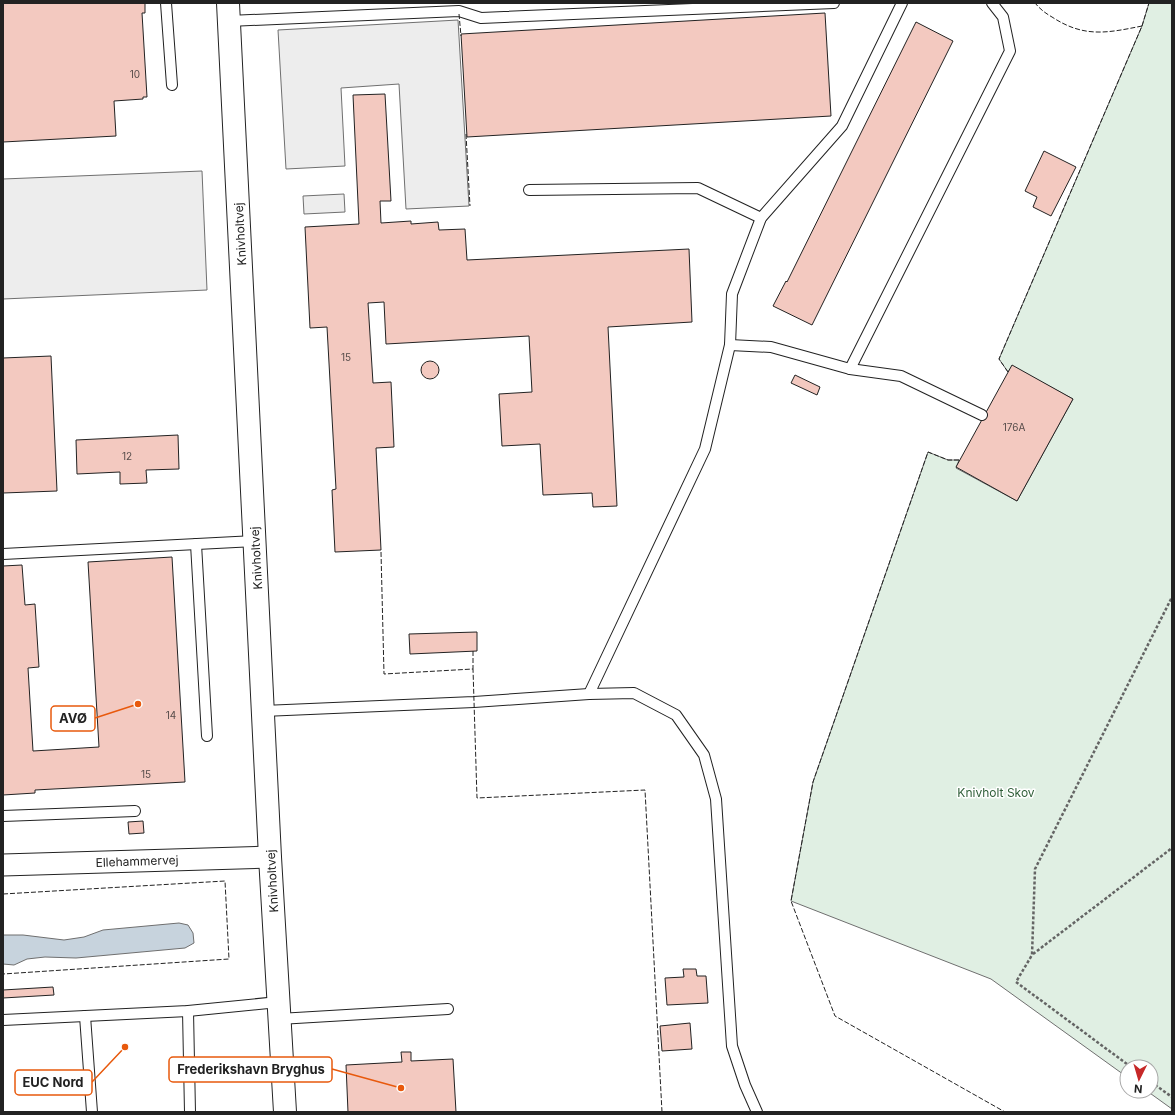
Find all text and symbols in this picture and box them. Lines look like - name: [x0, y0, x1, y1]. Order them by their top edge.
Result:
- house number: 10: [130, 68, 140, 80]
- street label: Knivholtvej: [231, 202, 249, 266]
- house number: 15: [341, 351, 351, 363]
- house number: 176A: [1003, 421, 1025, 433]
- house number: 12: [122, 450, 132, 462]
- street label: Knivholtvej: [247, 526, 265, 590]
- callout: AVØ: [51, 706, 95, 731]
- house number: 14: [166, 709, 176, 721]
- text: AVØ: [59, 710, 87, 726]
- house number: 15: [141, 768, 151, 780]
- park label: Knivholt Skov: [957, 785, 1035, 800]
- street label: Knivholtvej: [263, 849, 281, 913]
- street label: Ellehammervej: [95, 852, 179, 870]
- callout: Frederikshavn Bryghus: [169, 1057, 332, 1082]
- north arrow: [1119, 1059, 1159, 1099]
- text: Frederikshavn Bryghus: [177, 1061, 325, 1077]
- callout: EUC Nord: [15, 1070, 92, 1095]
- text: EUC Nord: [22, 1074, 84, 1090]
- text: N: [1133, 1082, 1143, 1096]

